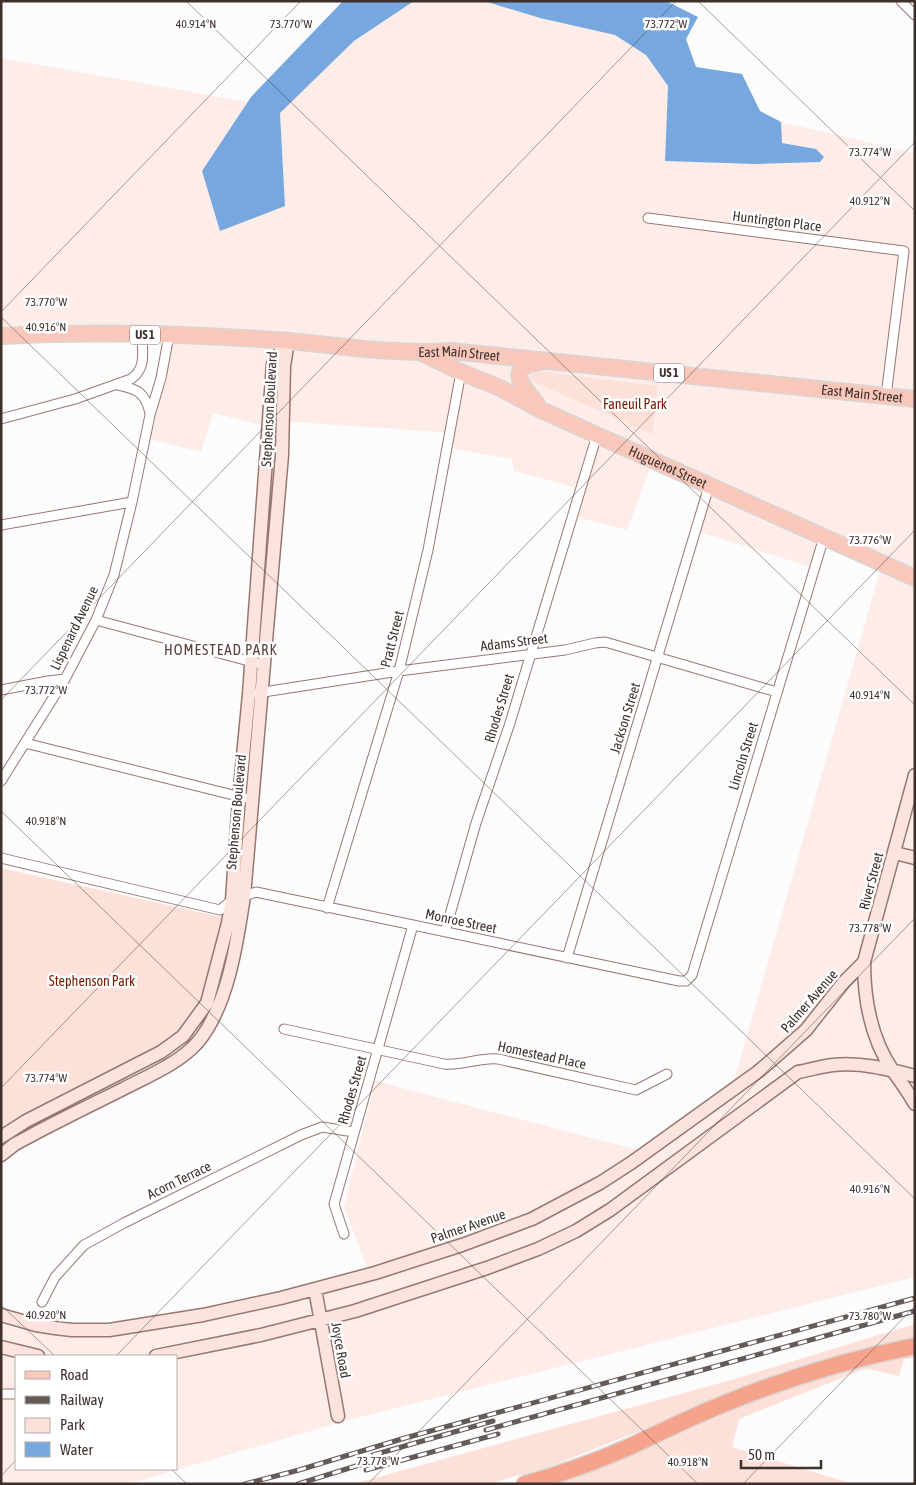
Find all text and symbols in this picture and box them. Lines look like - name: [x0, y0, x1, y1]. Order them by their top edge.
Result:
- text: 40.914°N: [176, 17, 216, 31]
- text: 73.770°W: [270, 17, 312, 31]
- text: 73.772°W: [645, 17, 687, 31]
- text: 73.774°W: [849, 145, 891, 159]
- text: 40.912°N: [850, 194, 890, 208]
- street label: Huntington Place: [732, 208, 822, 234]
- text: 73.770°W: [25, 295, 67, 309]
- text: 40.916°N: [26, 320, 66, 334]
- road number: US 1: [130, 326, 160, 344]
- street label: East Main Street: [418, 343, 501, 364]
- street label: Stephenson Boulevard: [258, 351, 280, 467]
- road number: US 1: [654, 363, 684, 382]
- street label: East Main Street: [820, 381, 904, 406]
- park label: Faneuil Park: [603, 396, 667, 412]
- street label: Huguenot Street: [626, 442, 710, 492]
- text: 73.776°W: [849, 533, 891, 547]
- street label: Lispenard Avenue: [47, 583, 101, 673]
- street label: Pratt Street: [377, 609, 407, 669]
- street label: Adams Street: [479, 630, 549, 654]
- district label: HOMESTEAD PARK: [164, 641, 278, 658]
- street label: Rhodes Street: [481, 672, 517, 744]
- street label: Jackson Street: [607, 681, 643, 755]
- text: 73.772°W: [25, 683, 67, 697]
- text: 40.914°N: [850, 688, 890, 702]
- street label: Lincoln Street: [725, 720, 761, 792]
- street label: Stephenson Boulevard: [223, 754, 249, 870]
- text: 40.918°N: [26, 814, 66, 828]
- street label: River Street: [856, 850, 886, 912]
- street label: Monroe Street: [424, 906, 498, 936]
- text: 73.778°W: [849, 921, 891, 935]
- street label: Palmer Avenue: [777, 966, 841, 1036]
- park label: Stephenson Park: [49, 973, 135, 989]
- street label: Homestead Place: [496, 1038, 588, 1072]
- street label: Rhodes Street: [335, 1054, 369, 1126]
- text: 73.774°W: [25, 1071, 67, 1085]
- street label: Acorn Terrace: [144, 1158, 214, 1202]
- text: 40.916°N: [850, 1182, 890, 1196]
- street label: Palmer Avenue: [428, 1206, 508, 1246]
- text: 40.920°N: [26, 1308, 66, 1322]
- text: 73.780°W: [849, 1309, 891, 1323]
- street label: Joyce Road: [328, 1321, 354, 1379]
- legend: [15, 1355, 178, 1470]
- text: Road: [60, 1366, 89, 1383]
- text: Railway: [60, 1391, 104, 1408]
- text: Park: [60, 1416, 85, 1433]
- scale bar: [741, 1438, 821, 1470]
- text: Water: [60, 1441, 93, 1458]
- text: 50 m: [748, 1446, 775, 1463]
- text: 73.778°W: [357, 1454, 399, 1468]
- text: 40.918°N: [668, 1455, 708, 1469]

